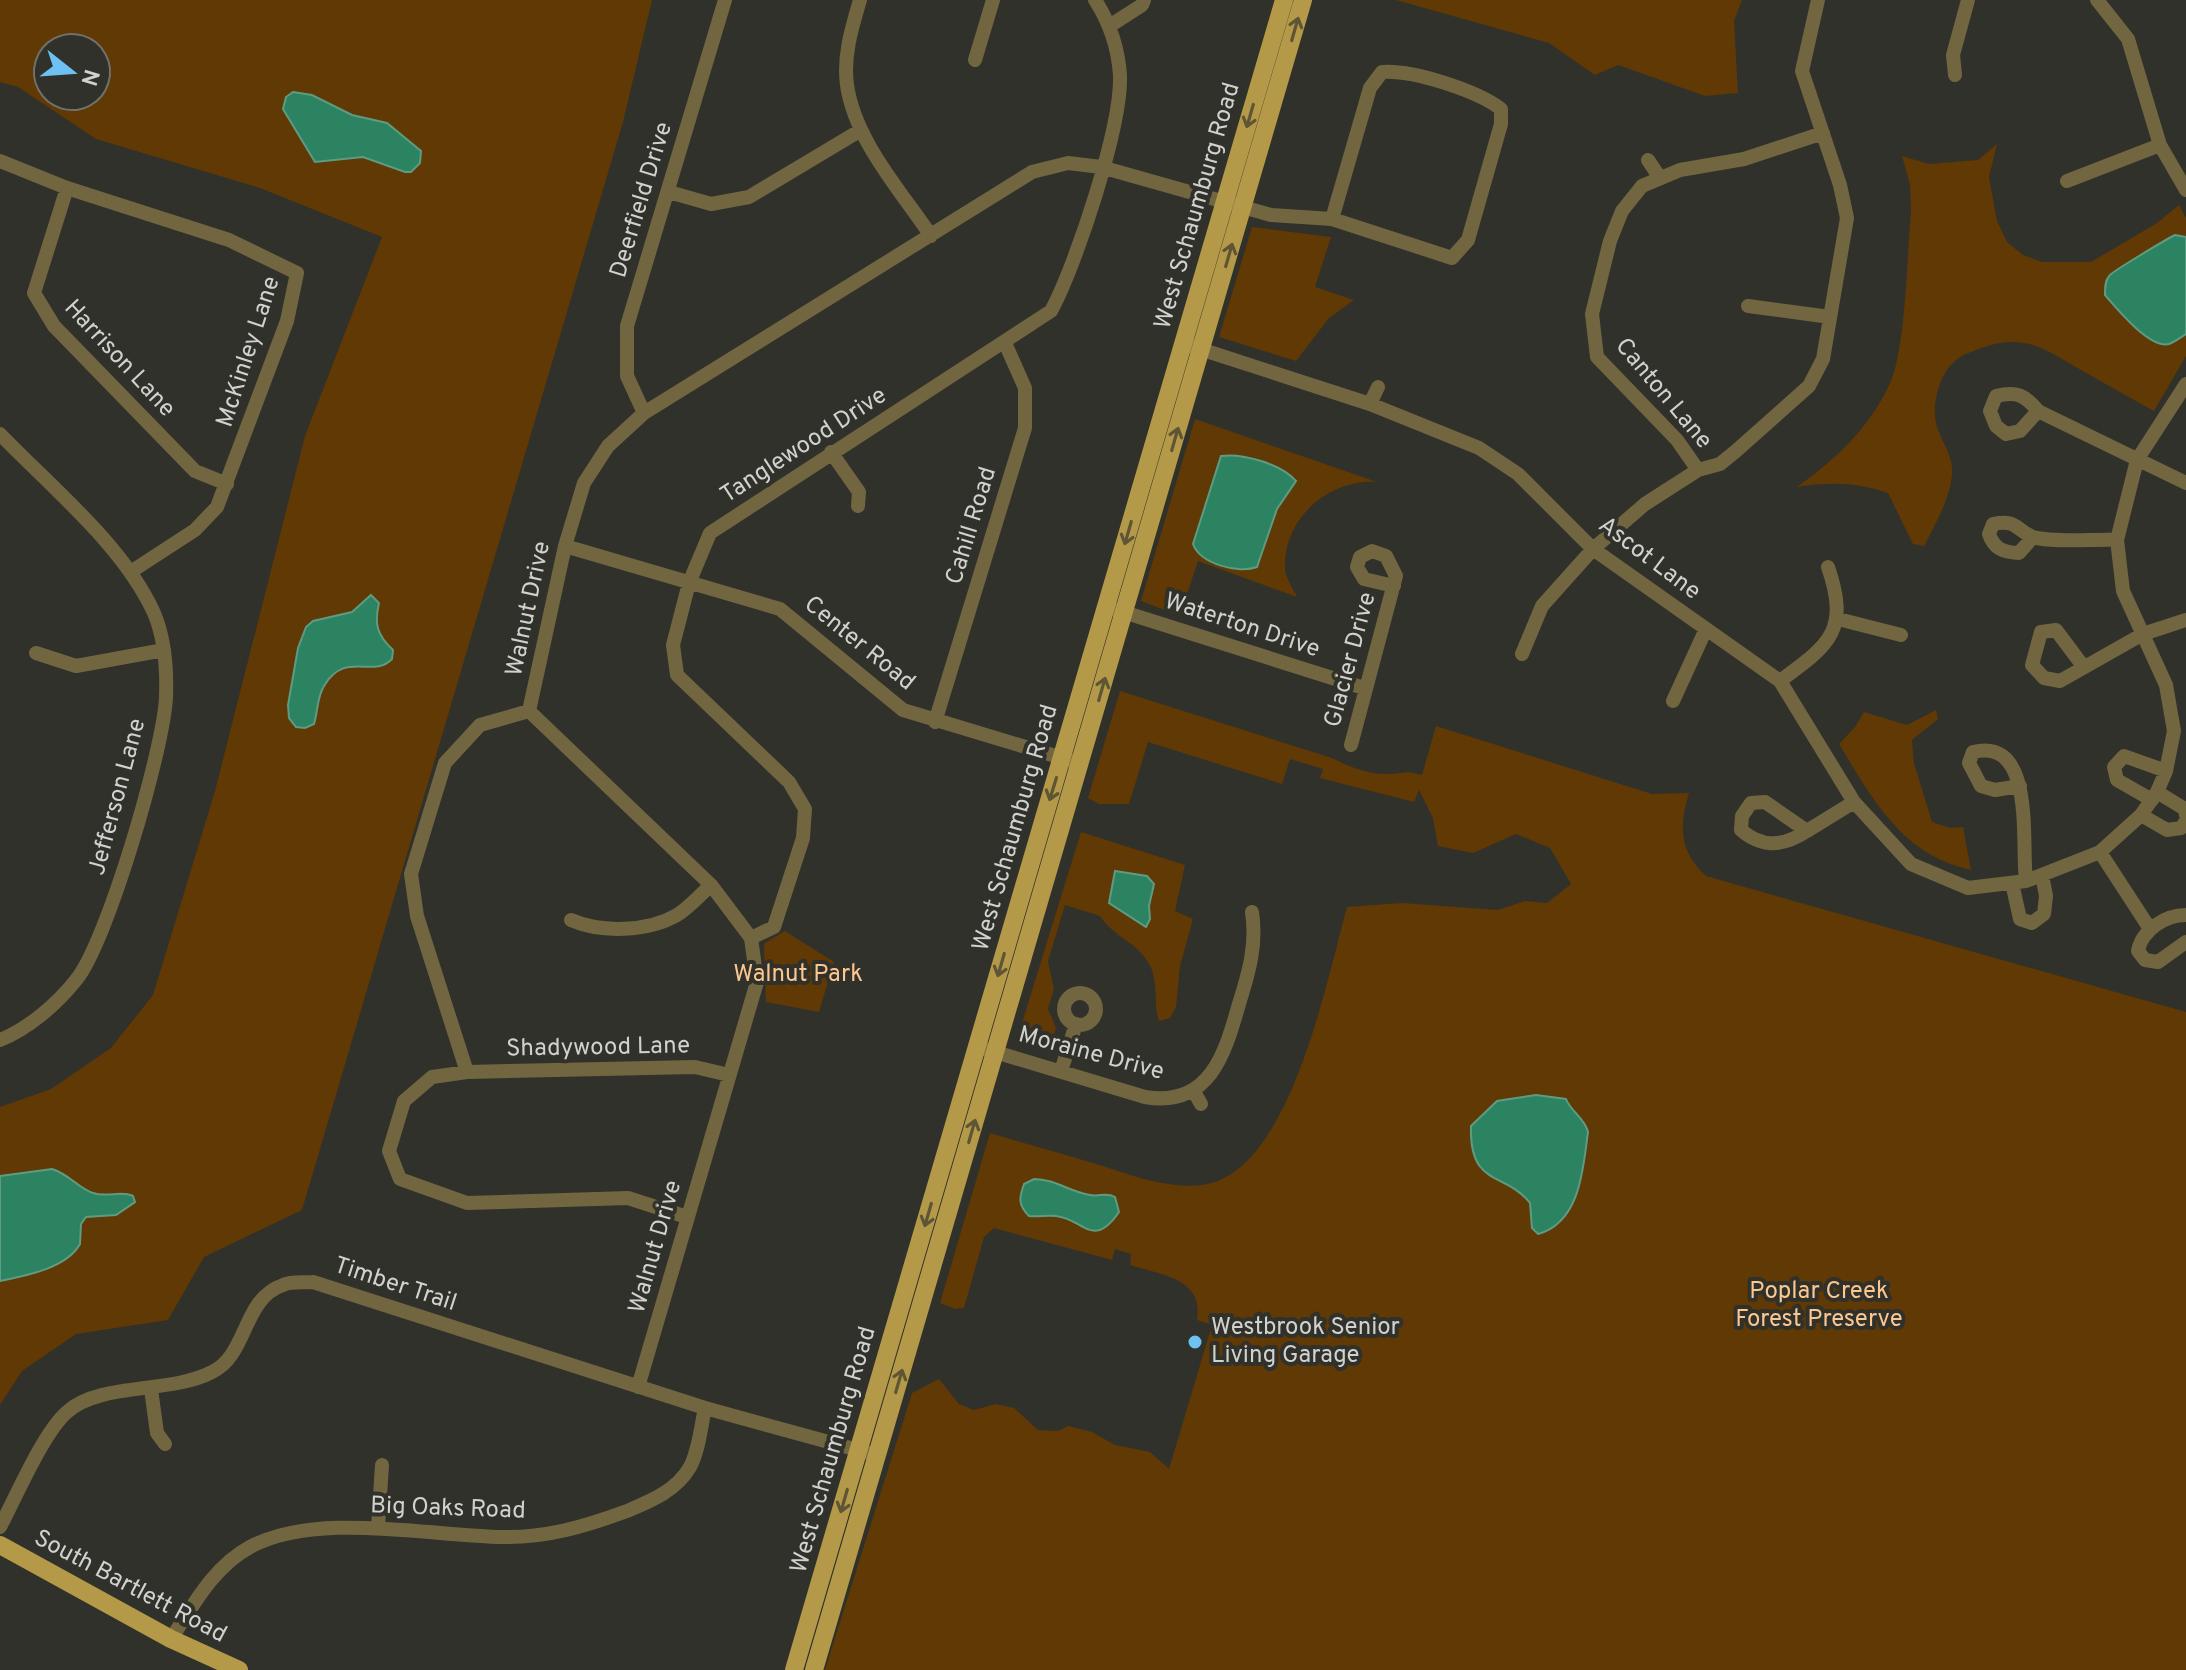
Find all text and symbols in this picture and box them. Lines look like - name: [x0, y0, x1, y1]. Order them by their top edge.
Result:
- one-way arrow: [1288, 16, 1303, 42]
- north arrow: [32, 32, 112, 112]
- text: N: [74, 66, 104, 89]
- street label: West Schaumburg Road: [1148, 79, 1248, 333]
- one-way arrow: [1242, 102, 1257, 128]
- street label: Deerfield Drive: [604, 118, 680, 282]
- one-way arrow: [1222, 243, 1237, 269]
- street label: McKinley Lane: [210, 273, 288, 431]
- street label: Harrison Lane: [57, 294, 181, 424]
- street label: Canton Lane: [1608, 332, 1718, 456]
- street label: Tanglewood Drive: [715, 381, 893, 511]
- one-way arrow: [1168, 427, 1183, 453]
- street label: Cahill Road: [940, 463, 1004, 589]
- street label: Ascot Lane: [1592, 511, 1706, 607]
- one-way arrow: [1120, 519, 1135, 545]
- street label: Walnut Drive: [500, 539, 558, 679]
- street label: Waterton Drive: [1161, 587, 1323, 665]
- street label: Glacier Drive: [1319, 589, 1383, 731]
- street label: Center Road: [797, 590, 921, 698]
- one-way arrow: [1095, 676, 1110, 702]
- street label: West Schaumburg Road: [966, 701, 1066, 955]
- street label: Jefferson Lane: [83, 715, 153, 879]
- one-way arrow: [1045, 775, 1060, 801]
- one-way arrow: [993, 952, 1007, 977]
- park label: Walnut Park: [733, 960, 863, 990]
- street label: Moraine Drive: [1015, 1020, 1167, 1088]
- street label: Shadywood Lane: [506, 1031, 690, 1065]
- one-way arrow: [965, 1119, 980, 1145]
- street label: Walnut Drive: [623, 1177, 689, 1317]
- one-way arrow: [920, 1202, 935, 1228]
- street label: Timber Trail: [330, 1251, 460, 1319]
- park label: Poplar Creek Forest Preserve: [1735, 1277, 1903, 1335]
- place label: Westbrook Senior Living Garage: [1211, 1313, 1400, 1371]
- street label: West Schaumburg Road: [784, 1323, 884, 1577]
- marker: Westbrook Senior Living Garage: [1186, 1333, 1204, 1351]
- one-way arrow: [892, 1368, 907, 1394]
- one-way arrow: [836, 1488, 851, 1514]
- street label: Big Oaks Road: [370, 1491, 526, 1527]
- street label: South Bartlett Road: [29, 1524, 231, 1650]

